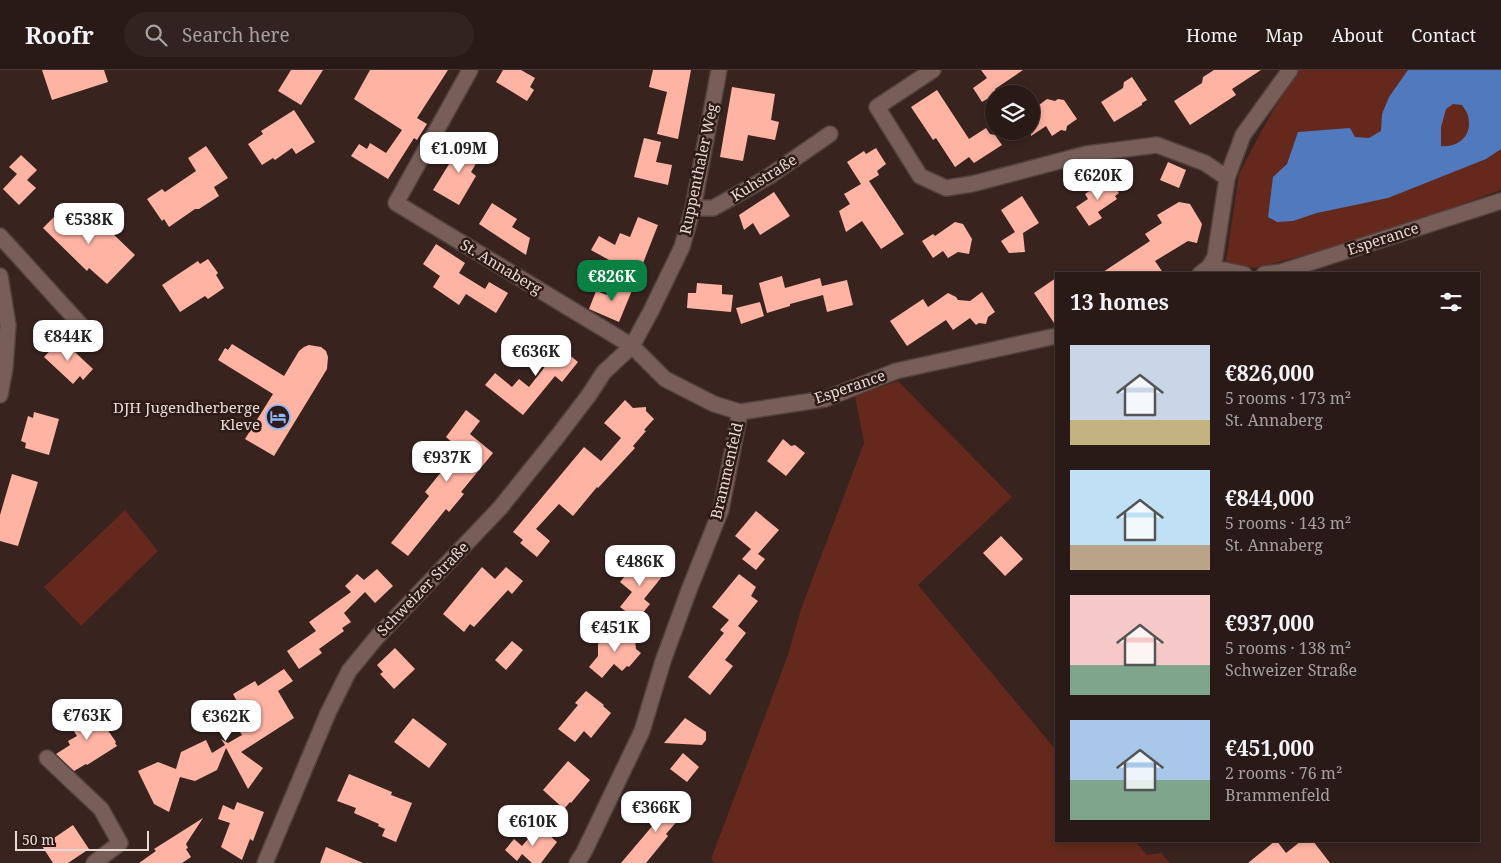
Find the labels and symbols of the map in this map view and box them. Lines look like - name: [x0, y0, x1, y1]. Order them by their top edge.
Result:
- street label: Ruppenthaler Weg: [674, 102, 722, 236]
- pin: €1.09M: [418, 132, 500, 174]
- street label: Kuhstraße: [727, 149, 800, 205]
- pin: €620K: [1063, 158, 1133, 201]
- pin: €538K: [54, 202, 124, 245]
- street label: Esperance: [1345, 217, 1421, 259]
- street label: St. Annaberg: [457, 234, 546, 298]
- pin: €826K: [577, 260, 647, 302]
- pin: €844K: [33, 320, 103, 362]
- pin: €636K: [501, 334, 571, 377]
- street label: Esperance: [812, 365, 888, 407]
- place label: DJH Jugendherberge Kleve: [113, 397, 260, 434]
- hotel icon: DJH Jugendherberge Kleve: [265, 404, 291, 430]
- street label: Brammenfeld: [705, 421, 747, 521]
- pin: €937K: [412, 440, 482, 483]
- street label: Schweizer Straße: [372, 537, 472, 640]
- pin: €486K: [605, 544, 675, 587]
- pin: €451K: [580, 610, 650, 653]
- pin: €763K: [52, 698, 122, 741]
- pin: €362K: [191, 700, 261, 742]
- pin: €366K: [621, 790, 691, 833]
- pin: €610K: [498, 804, 568, 847]
- scale bar: [15, 828, 149, 851]

